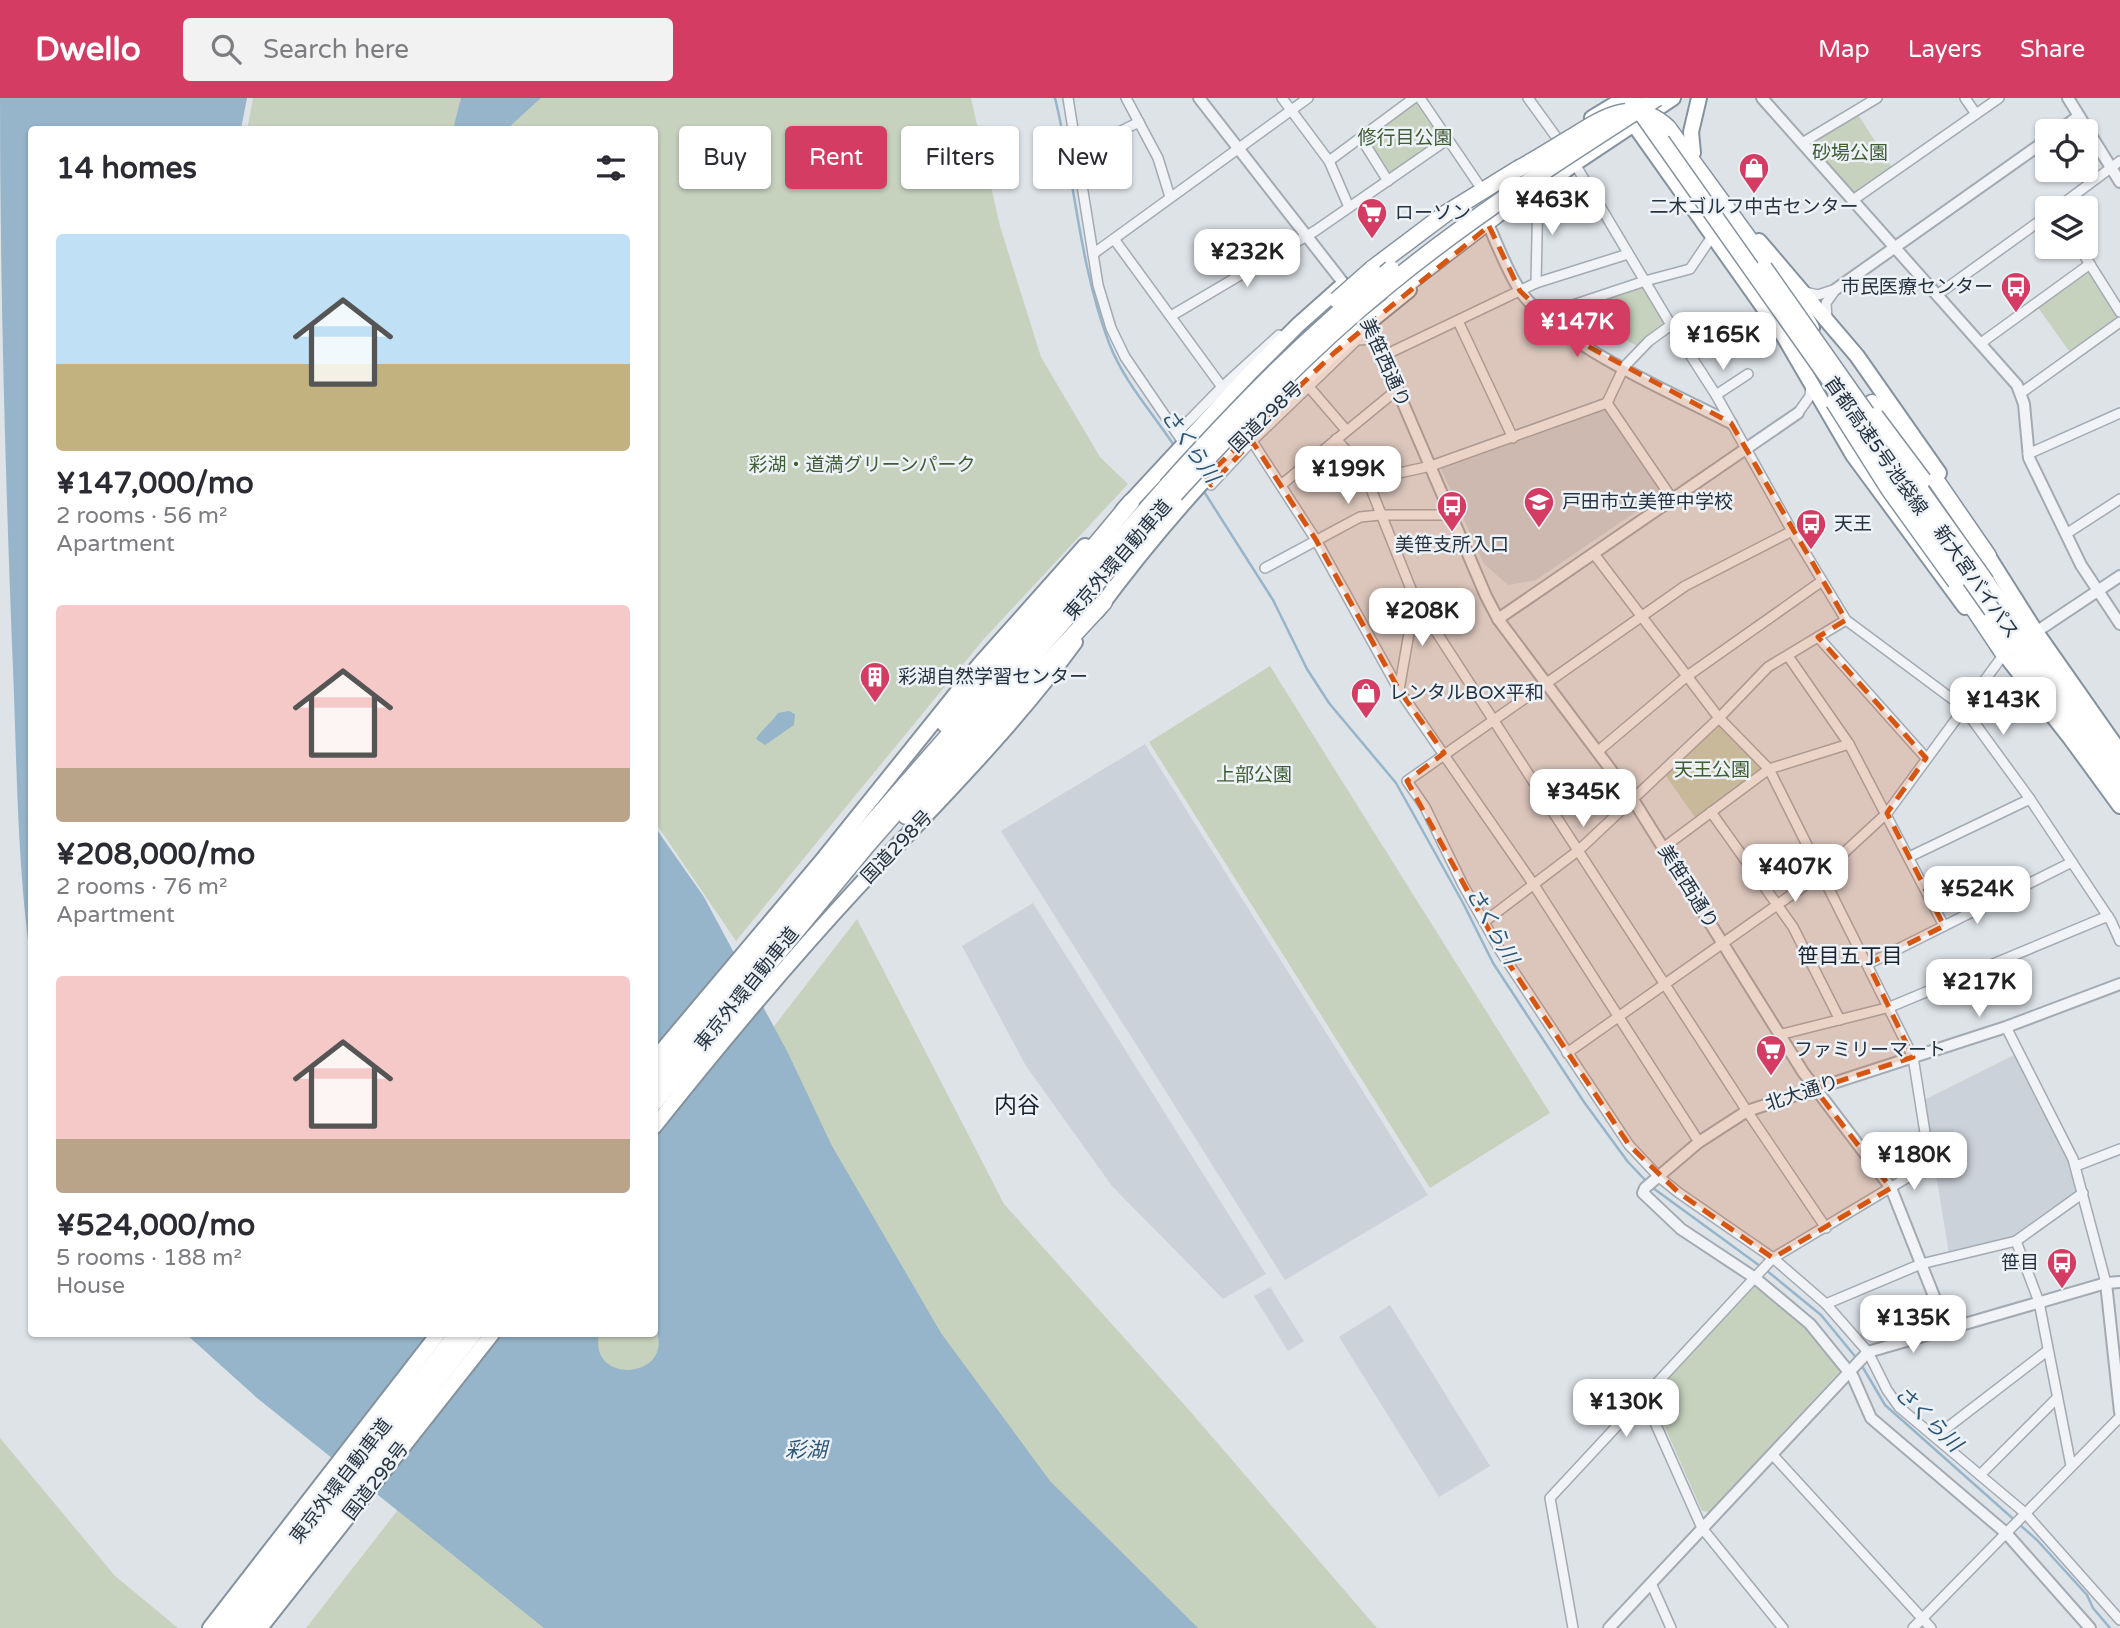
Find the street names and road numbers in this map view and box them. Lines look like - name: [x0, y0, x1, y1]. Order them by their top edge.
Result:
- street label: 美笹西通り: [1356, 315, 1414, 411]
- street label: 首都高速5号池袋線: [1820, 373, 1932, 519]
- street label: 国道298号: [1225, 377, 1307, 457]
- street label: 東京外環自動車道: [1060, 495, 1176, 625]
- street label: 新大宮バイパス: [1929, 521, 2023, 643]
- street label: 国道298号: [857, 806, 937, 888]
- street label: 美笹西通り: [1653, 841, 1723, 933]
- street label: 東京外環自動車道: [691, 923, 803, 1055]
- street label: 北大通り: [1762, 1071, 1842, 1115]
- street label: 東京外環自動車道: [286, 1414, 396, 1548]
- street label: 国道298号: [339, 1438, 413, 1524]

